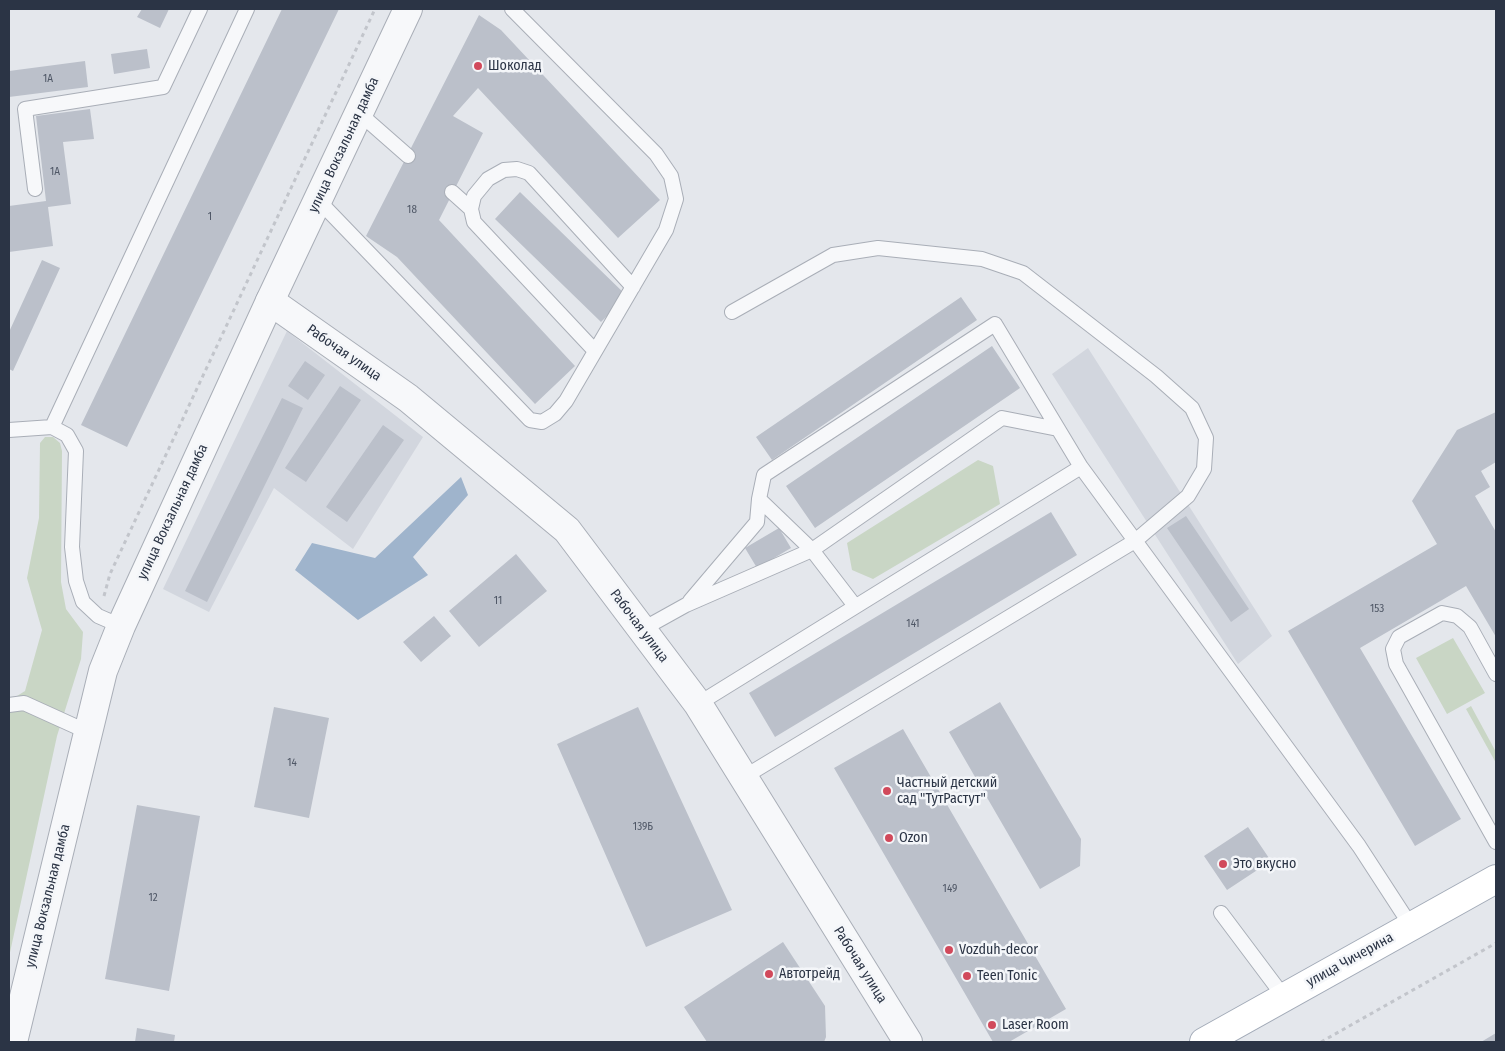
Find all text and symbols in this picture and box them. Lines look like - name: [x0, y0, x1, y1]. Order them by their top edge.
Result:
- place label: Шоколад: [488, 58, 542, 74]
- marker: Шоколад: [472, 60, 484, 72]
- house number: 1А: [43, 72, 53, 86]
- street label: улица Вокзальная дамба: [305, 75, 383, 215]
- house number: 1А: [50, 165, 60, 179]
- house number: 18: [407, 203, 417, 217]
- house number: 1: [208, 210, 212, 224]
- street label: Рабочая улица: [303, 321, 385, 385]
- street label: улица Вокзальная дамба: [134, 442, 212, 582]
- street label: Рабочая улица: [606, 586, 672, 666]
- house number: 11: [494, 594, 502, 608]
- house number: 153: [1370, 602, 1384, 616]
- house number: 141: [906, 617, 920, 631]
- house number: 14: [287, 756, 297, 770]
- place label: Частный детский сад "ТутРастут": [897, 775, 997, 808]
- marker: Частный детский сад "ТутРастут": [881, 785, 893, 797]
- house number: 139Б: [633, 820, 653, 834]
- street label: улица Вокзальная дамба: [22, 822, 74, 970]
- place label: Ozon: [899, 830, 928, 846]
- marker: Ozon: [883, 832, 895, 844]
- place label: Это вкусно: [1233, 856, 1296, 872]
- marker: Это вкусно: [1217, 858, 1229, 870]
- house number: 149: [943, 882, 957, 896]
- house number: 12: [148, 891, 158, 905]
- street label: Рабочая улица: [830, 924, 890, 1006]
- street label: улица Чичерина: [1304, 929, 1396, 991]
- place label: Vozduh-decor: [959, 942, 1038, 958]
- marker: Vozduh-decor: [943, 944, 955, 956]
- place label: Автотрейд: [779, 966, 840, 982]
- marker: Автотрейд: [763, 968, 775, 980]
- place label: Teen Tonic: [977, 968, 1037, 984]
- marker: Teen Tonic: [961, 970, 973, 982]
- place label: Laser Room: [1002, 1017, 1069, 1033]
- marker: Laser Room: [986, 1019, 998, 1031]

